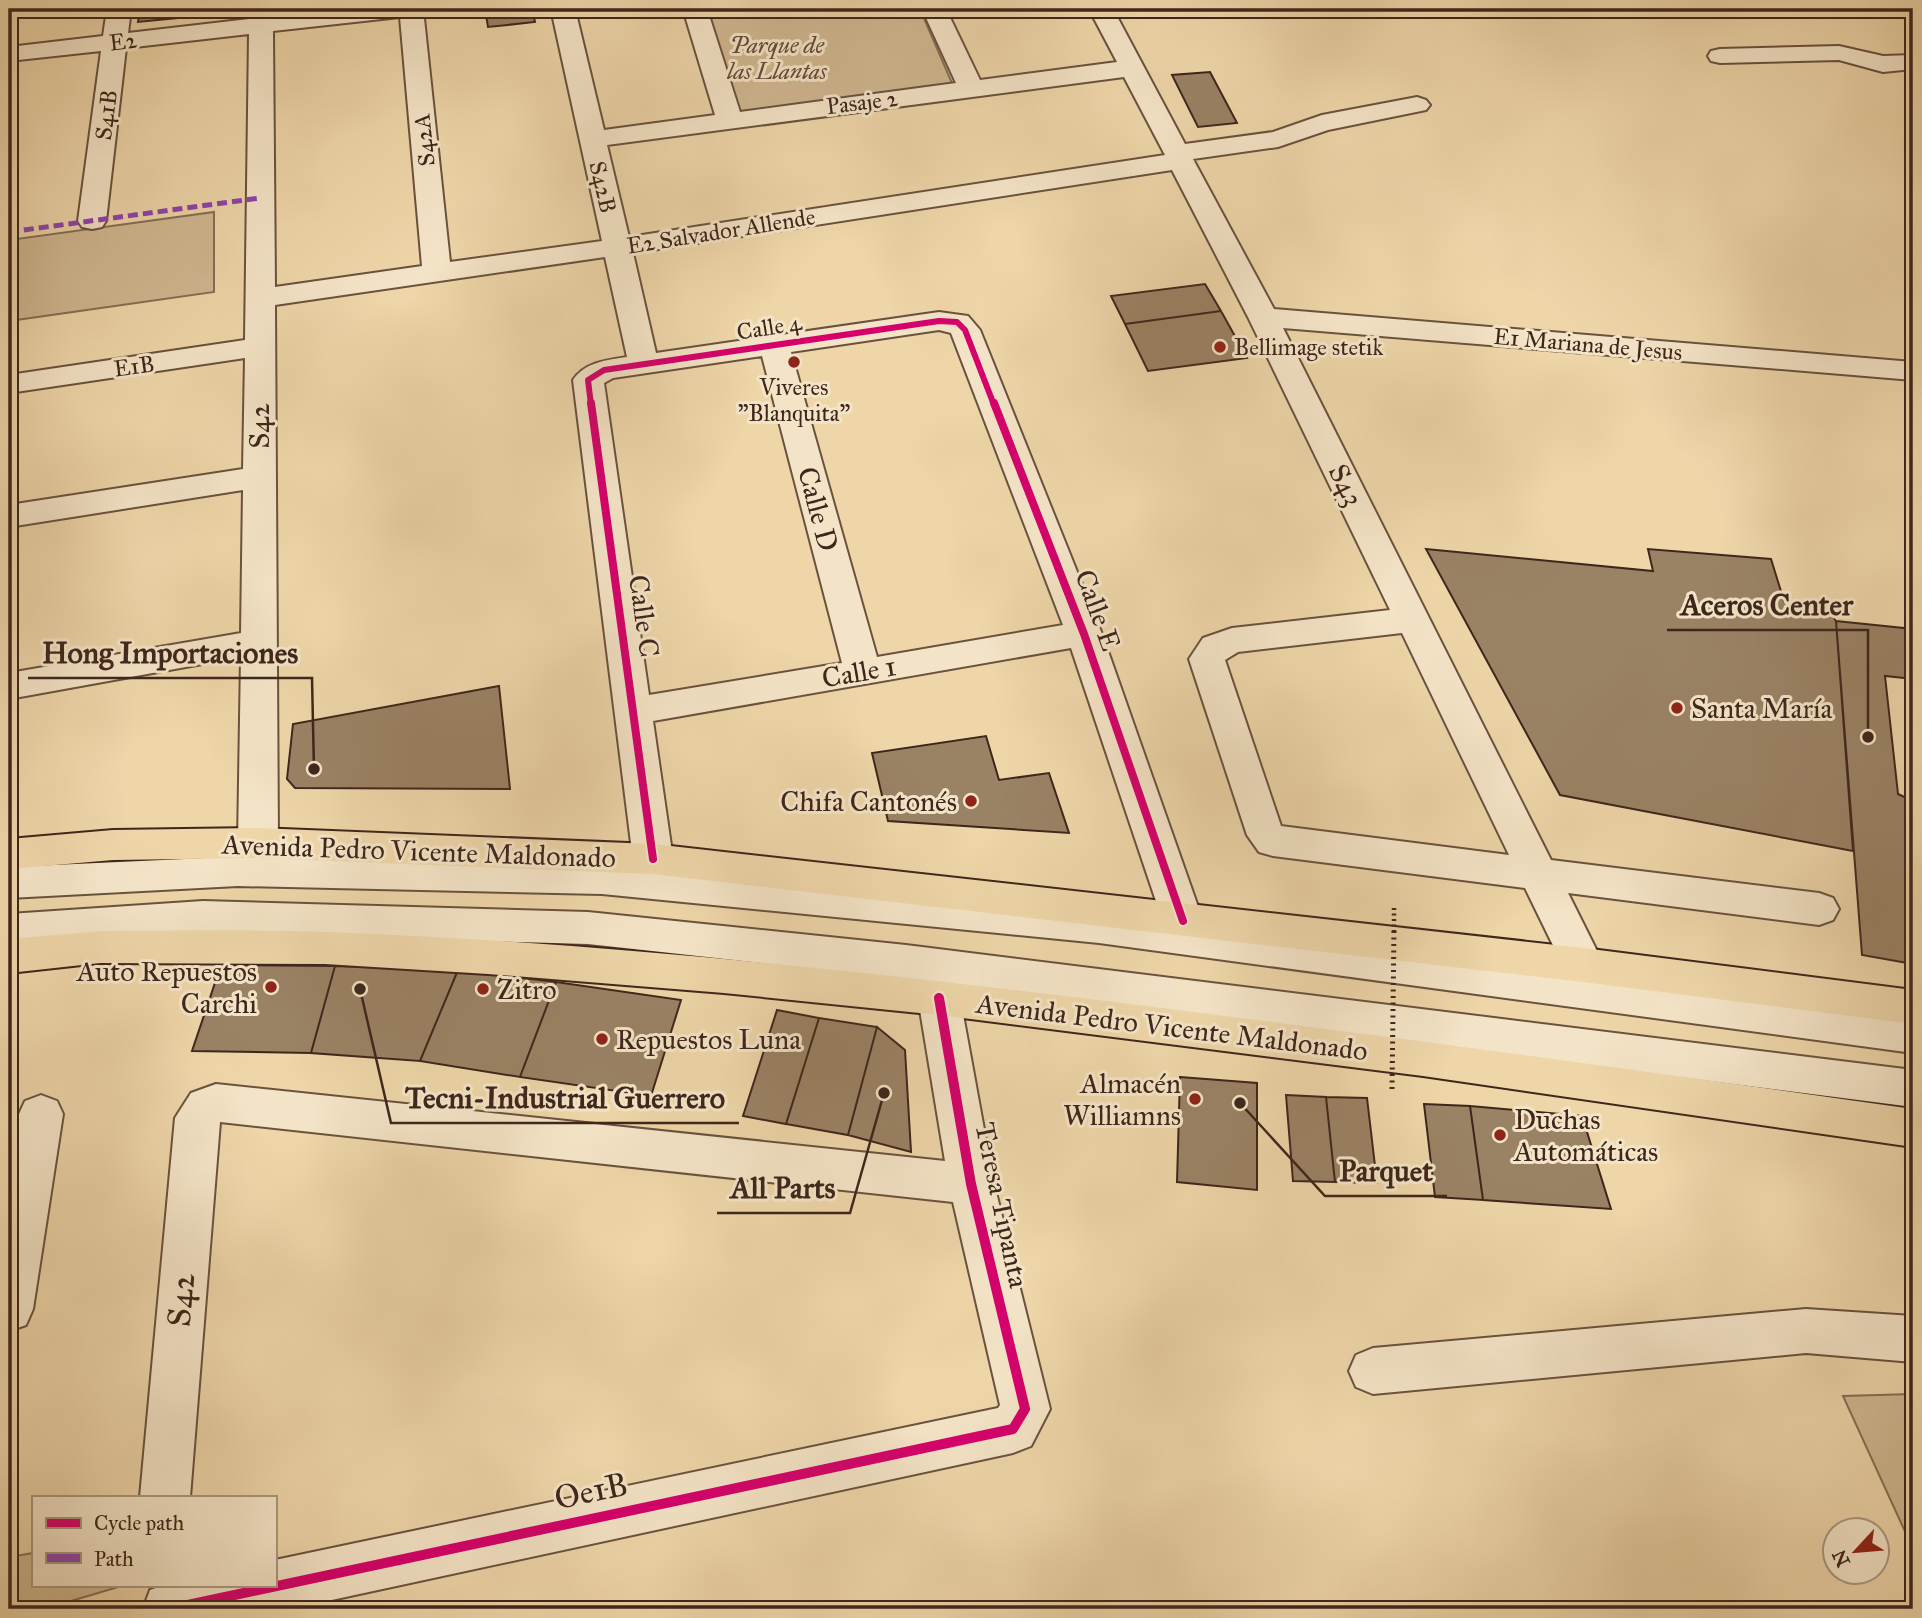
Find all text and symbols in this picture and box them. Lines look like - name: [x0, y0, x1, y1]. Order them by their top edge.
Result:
- street label: E2: [107, 25, 139, 57]
- park label: Parque de las Llantas: [726, 31, 827, 85]
- street label: Pasaje 2: [825, 84, 900, 120]
- street label: S41B: [89, 88, 123, 142]
- street label: S42A: [407, 112, 441, 168]
- street label: S42B: [583, 158, 623, 216]
- street label: E2 Salvador Allende: [625, 202, 817, 260]
- street label: Calle 4: [735, 308, 805, 346]
- street label: E1 Mariana de Jesus: [1493, 322, 1683, 366]
- place label: Bellimage stetik: [1234, 333, 1383, 362]
- marker: Bellimage stetik: [1212, 339, 1228, 355]
- street label: E1B: [112, 349, 156, 383]
- marker: Viveres "Blanquita": [786, 354, 802, 370]
- place label: Viveres "Blanquita": [738, 373, 850, 428]
- street label: S42: [242, 403, 277, 449]
- street label: S43: [1321, 458, 1371, 512]
- street label: Calle D: [790, 463, 846, 555]
- street label: Calle E: [1067, 565, 1129, 655]
- street label: Calle C: [621, 573, 667, 659]
- callout: Aceros Center: [1667, 579, 1868, 630]
- text: Aceros Center: [1679, 587, 1854, 623]
- callout: Hong Importaciones: [28, 627, 312, 678]
- text: Hong Importaciones: [42, 635, 298, 671]
- street label: Calle 1: [819, 648, 899, 696]
- place label: Santa María: [1691, 691, 1833, 726]
- marker: Santa María: [1669, 700, 1685, 716]
- place label: Chifa Cantonés: [780, 784, 957, 819]
- marker: Chifa Cantonés: [963, 793, 979, 809]
- street label: Avenida Pedro Vicente Maldonado: [221, 827, 616, 875]
- place label: Auto Repuestos Carchi: [76, 954, 257, 1021]
- place label: Zitro: [497, 972, 557, 1007]
- marker: Auto Repuestos Carchi: [263, 979, 279, 995]
- marker: Zitro: [475, 981, 491, 997]
- street label: Avenida Pedro Vicente Maldonado: [973, 986, 1370, 1068]
- place label: Repuestos Luna: [616, 1022, 801, 1057]
- marker: Repuestos Luna: [594, 1031, 610, 1047]
- place label: Almacén Williamns: [1063, 1066, 1181, 1133]
- callout: Tecni-Industrial Guerrero: [391, 1072, 739, 1123]
- text: Tecni-Industrial Guerrero: [405, 1080, 725, 1116]
- marker: Almacén Williamns: [1187, 1091, 1203, 1107]
- place label: Duchas Automáticas: [1513, 1102, 1658, 1169]
- street label: Teresa Tipanta: [967, 1119, 1037, 1291]
- marker: Duchas Automáticas: [1492, 1127, 1508, 1143]
- callout: Parquet: [1325, 1145, 1447, 1196]
- text: Parquet: [1339, 1153, 1433, 1189]
- callout: All Parts: [717, 1162, 850, 1213]
- text: All Parts: [729, 1170, 836, 1206]
- street label: S42: [159, 1271, 203, 1328]
- street label: Oe1B: [551, 1464, 631, 1518]
- legend: [32, 1496, 276, 1586]
- text: Cycle path: [94, 1510, 185, 1536]
- north arrow: [1820, 1516, 1890, 1586]
- text: Path: [94, 1546, 134, 1572]
- text: N: [1827, 1546, 1855, 1571]

